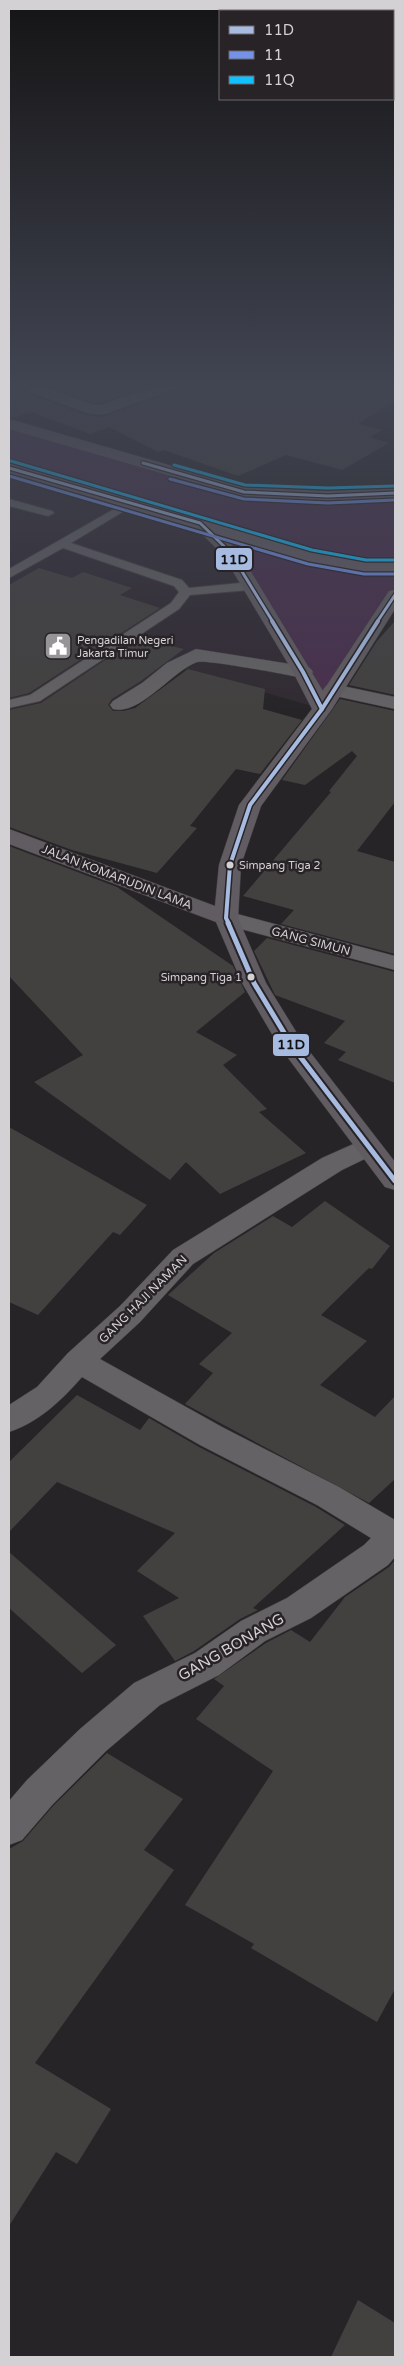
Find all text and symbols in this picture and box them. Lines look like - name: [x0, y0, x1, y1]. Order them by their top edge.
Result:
- legend: [219, 10, 394, 100]
- text: 11D: [264, 21, 294, 39]
- text: 11: [264, 46, 283, 64]
- text: 11Q: [264, 71, 295, 89]
- line badge: 11D: [215, 547, 253, 571]
- text: 11D: [220, 551, 249, 568]
- public building icon: Pengadilan Negeri Jakarta Timur: [43, 631, 73, 661]
- place label: Pengadilan Negeri Jakarta Timur: [77, 634, 173, 660]
- street label: JALAN KOMARUDIN LAMA: [40, 842, 194, 912]
- place label: Simpang Tiga 2: [239, 859, 320, 872]
- marker: Simpang Tiga 2: [225, 860, 235, 870]
- street label: GANG SIMUN: [270, 924, 352, 958]
- place label: Simpang Tiga 1: [161, 971, 242, 984]
- marker: Simpang Tiga 1: [246, 972, 256, 982]
- line badge: 11D: [272, 1033, 310, 1057]
- text: 11D: [277, 1036, 306, 1053]
- street label: GANG HAJI NAMAN: [96, 1252, 190, 1346]
- street label: GANG BONANG: [175, 1609, 287, 1685]

